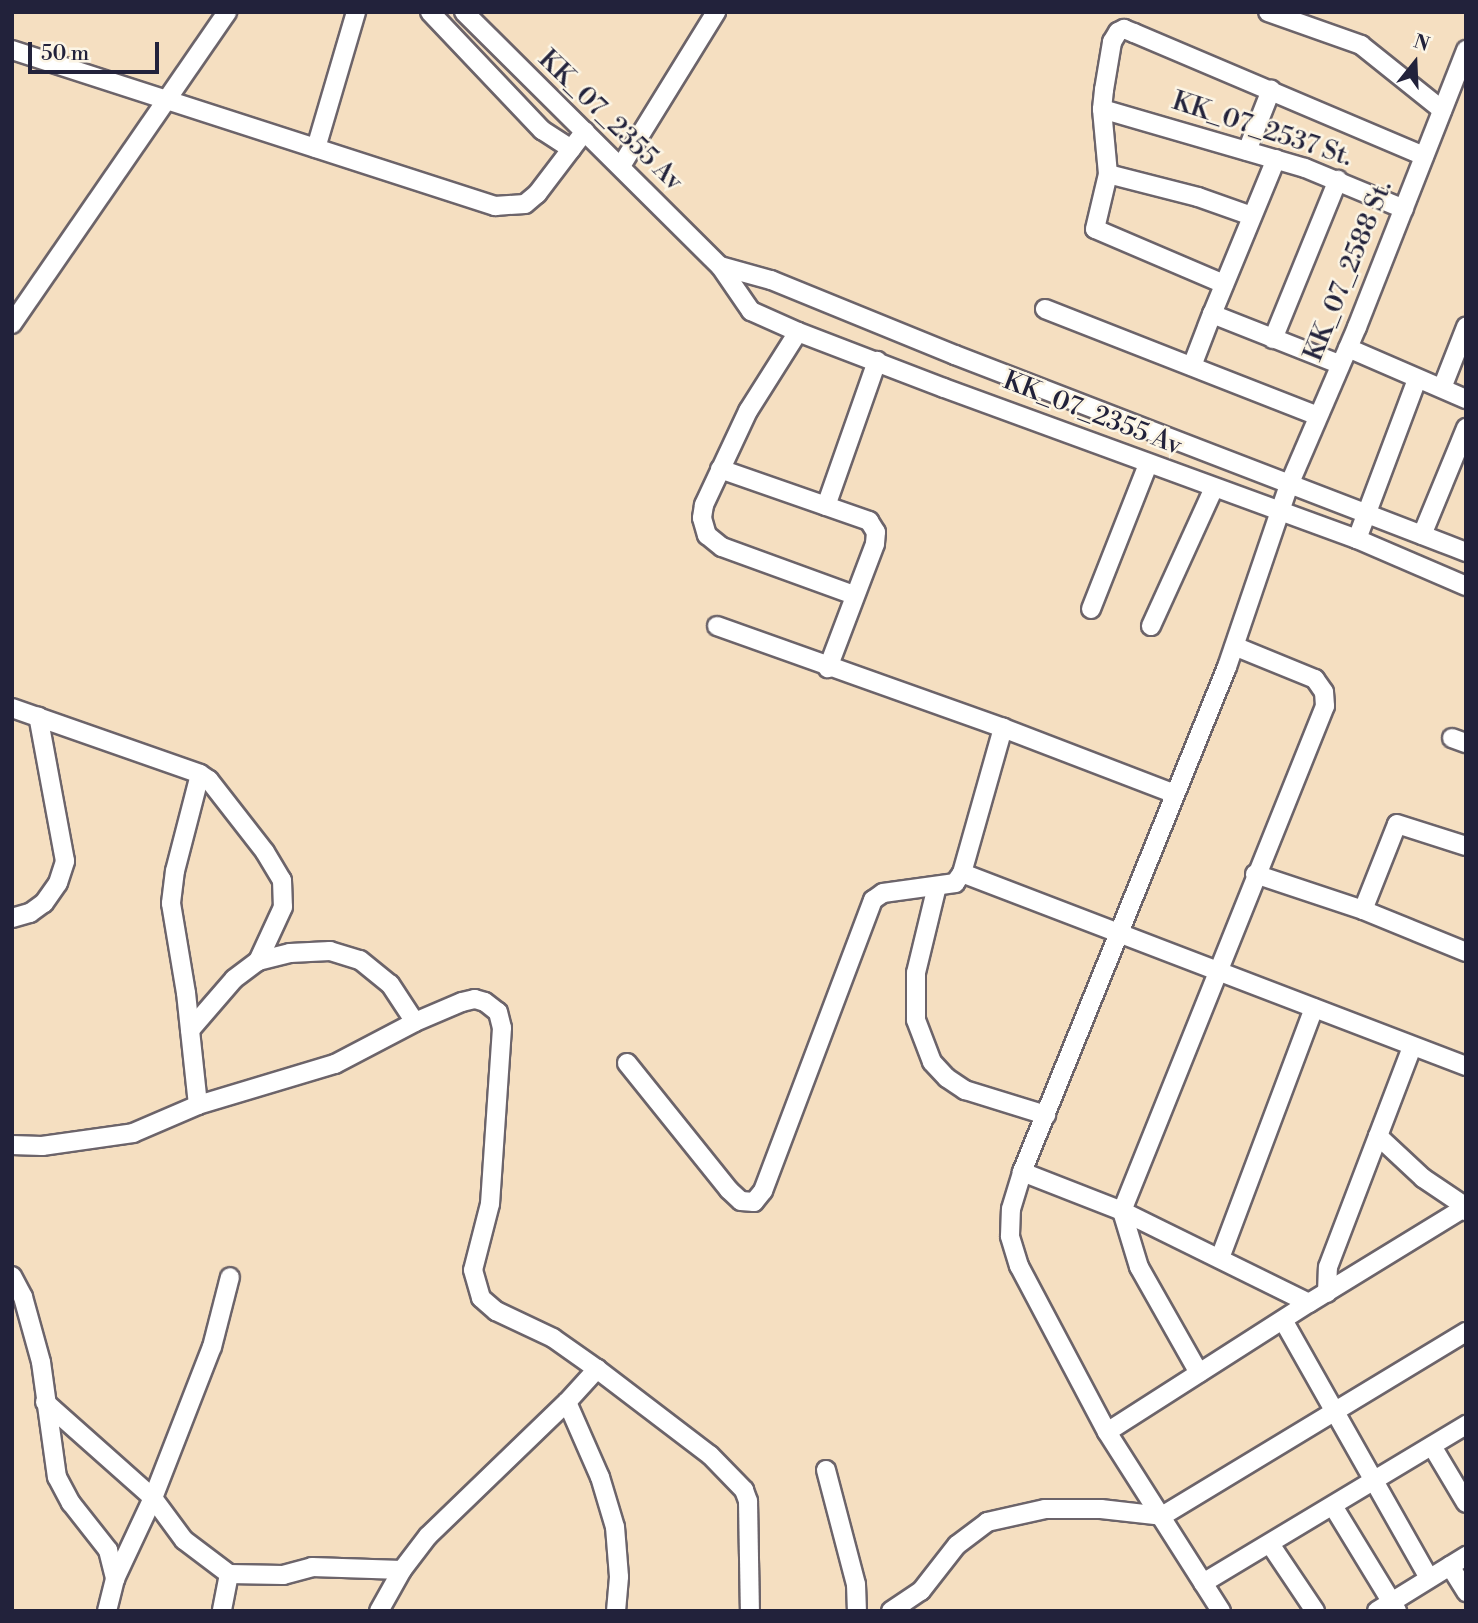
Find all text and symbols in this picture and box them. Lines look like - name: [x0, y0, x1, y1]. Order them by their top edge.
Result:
- scale bar: [32, 28, 163, 72]
- north arrow: [1380, 28, 1450, 98]
- text: N: [1411, 29, 1432, 57]
- text: 50 m: [41, 41, 89, 67]
- street label: KK_07_2355 Av: [531, 44, 689, 198]
- street label: KK_07_2537 St.: [1168, 86, 1356, 174]
- street label: KK_07_2588 St.: [1299, 176, 1399, 366]
- street label: KK_07_2355 Av: [998, 366, 1186, 462]

